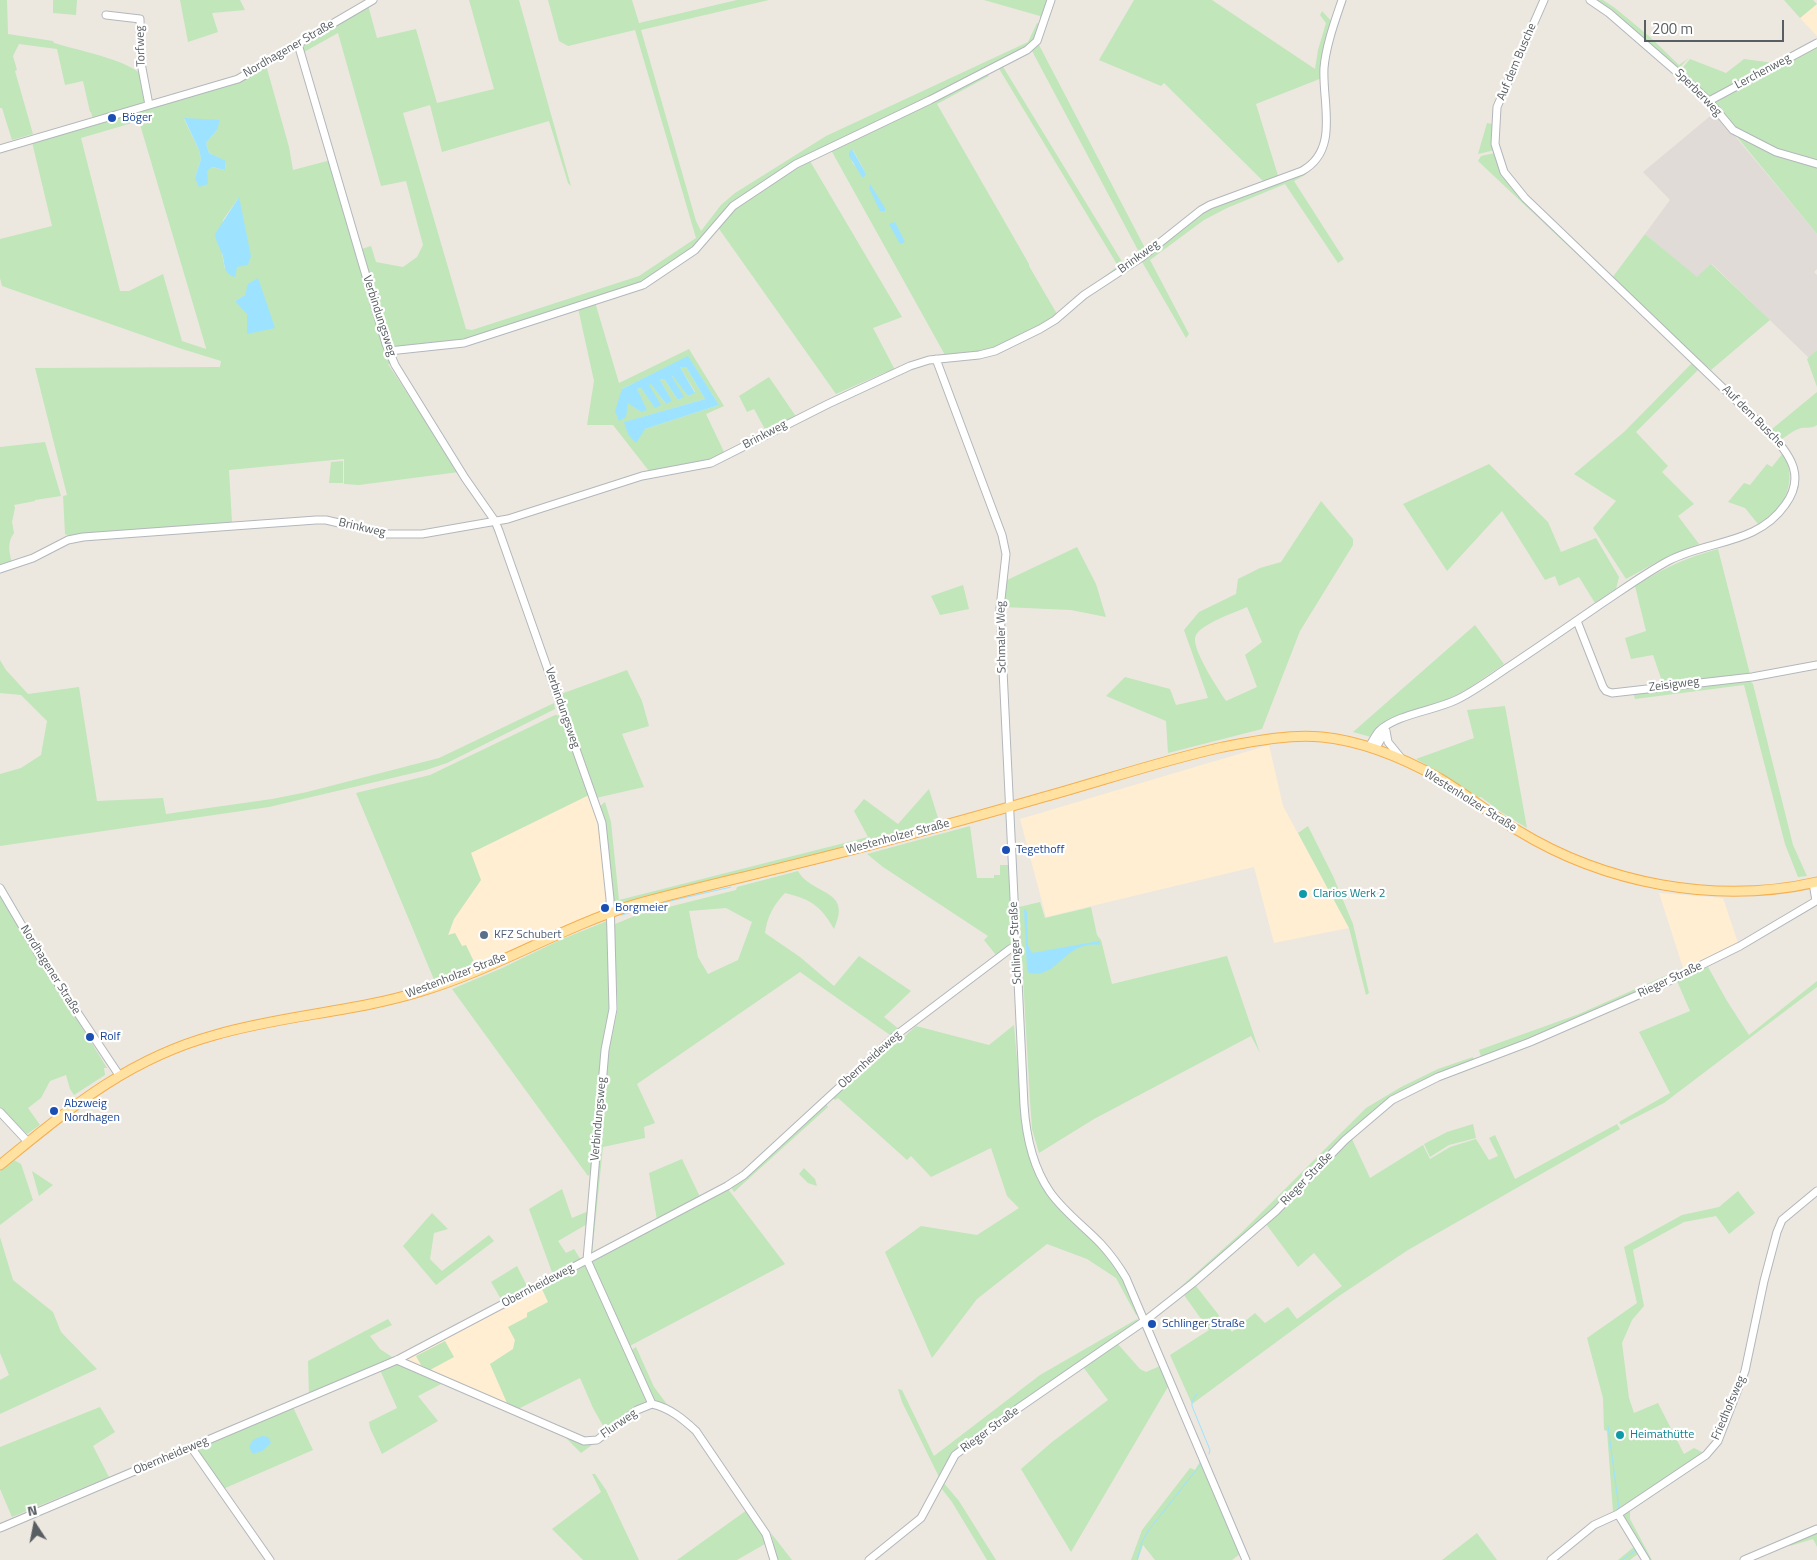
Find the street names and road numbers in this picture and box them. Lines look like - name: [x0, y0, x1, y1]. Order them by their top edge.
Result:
- street label: Nordhagener Straße: [241, 17, 337, 81]
- street label: Auf dem Busche: [1494, 21, 1540, 103]
- street label: Torfweg: [133, 25, 149, 67]
- street label: Lerchenweg: [1733, 51, 1793, 93]
- street label: Sperberweg: [1671, 66, 1725, 120]
- street label: Brinkweg: [1115, 237, 1163, 277]
- street label: Verbindungsweg: [359, 274, 399, 358]
- street label: Auf dem Busche: [1719, 383, 1787, 451]
- street label: Brinkweg: [741, 417, 789, 453]
- street label: Brinkweg: [337, 516, 387, 540]
- street label: Schmaler Weg: [994, 601, 1010, 673]
- street label: Verbindungsweg: [541, 666, 583, 750]
- street label: Zeisigweg: [1648, 675, 1700, 695]
- street label: Westenholzer Straße: [1421, 767, 1519, 835]
- street label: Westenholzer Straße: [845, 816, 951, 858]
- street label: Schlinger Straße: [1007, 901, 1025, 985]
- street label: Nordhagener Straße: [17, 923, 83, 1017]
- street label: Westenholzer Straße: [404, 950, 508, 1002]
- street label: Rieger Straße: [1636, 959, 1704, 1001]
- street label: Obernheideweg: [836, 1028, 904, 1092]
- street label: Verbindungsweg: [588, 1076, 610, 1162]
- street label: Rieger Straße: [1278, 1149, 1336, 1209]
- street label: Obernheideweg: [499, 1261, 577, 1311]
- street label: Friedhofsweg: [1709, 1374, 1749, 1442]
- street label: Rieger Straße: [958, 1404, 1022, 1456]
- street label: Flurweg: [598, 1406, 640, 1442]
- street label: Obernheideweg: [132, 1434, 210, 1478]

